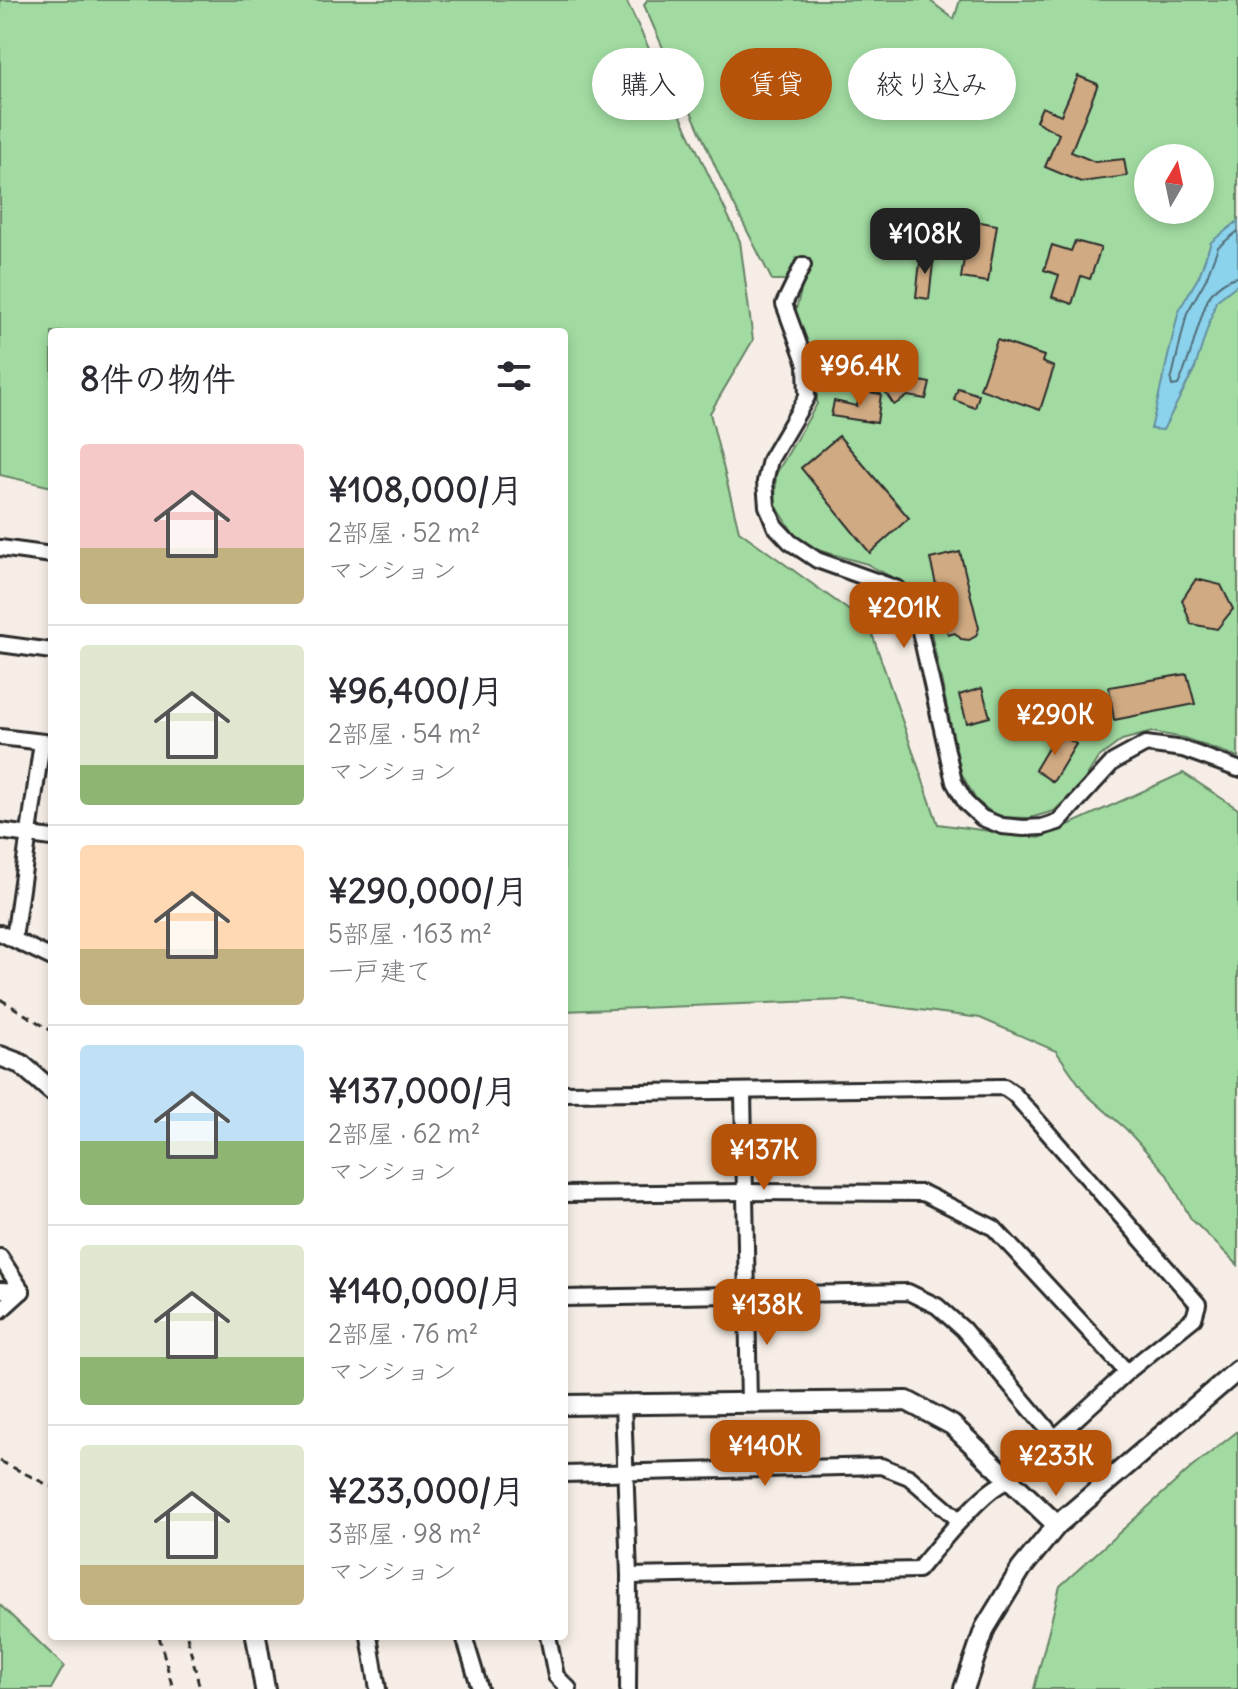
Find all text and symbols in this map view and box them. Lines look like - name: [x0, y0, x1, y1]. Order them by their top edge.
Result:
- chip: 購入: [592, 48, 704, 120]
- chip: 賃貸: [720, 48, 832, 120]
- chip: 絞り込み: [848, 48, 1016, 120]
- north arrow: [1134, 144, 1214, 224]
- map controls: [1134, 144, 1214, 224]
- pin: ¥108K: [869, 208, 981, 276]
- text: ¥108K: [888, 217, 962, 250]
- pin: ¥96.4K: [795, 340, 925, 408]
- text: ¥96.4K: [819, 349, 901, 382]
- icon: filters: [492, 354, 536, 398]
- text: 8件の物件: [80, 357, 236, 400]
- text: ¥108,000/月: [328, 468, 524, 511]
- icon: home: [144, 476, 240, 572]
- text: 2部屋 · 52 m²: [328, 516, 480, 549]
- text: マンション: [328, 553, 457, 586]
- pin: ¥201K: [848, 582, 960, 650]
- text: ¥201K: [868, 591, 940, 624]
- text: ¥96,400/月: [328, 669, 504, 712]
- icon: home: [144, 677, 240, 773]
- pin: ¥290K: [999, 689, 1111, 757]
- text: ¥290K: [1016, 698, 1094, 731]
- text: 2部屋 · 54 m²: [328, 717, 481, 750]
- text: マンション: [328, 754, 457, 787]
- text: ¥290,000/月: [328, 869, 529, 912]
- icon: home: [144, 877, 240, 973]
- text: 5部屋 · 163 m²: [328, 917, 492, 950]
- text: 一戸建て: [328, 954, 432, 987]
- text: ¥137,000/月: [328, 1069, 518, 1112]
- icon: home: [144, 1077, 240, 1173]
- text: 2部屋 · 62 m²: [328, 1117, 480, 1150]
- pin: ¥137K: [708, 1124, 820, 1192]
- text: ¥137K: [729, 1133, 799, 1166]
- text: マンション: [328, 1154, 457, 1187]
- text: ¥140,000/月: [328, 1269, 524, 1312]
- icon: home: [144, 1277, 240, 1373]
- pin: ¥138K: [711, 1279, 823, 1347]
- text: ¥138K: [731, 1288, 803, 1321]
- text: 2部屋 · 76 m²: [328, 1317, 479, 1350]
- text: マンション: [328, 1354, 457, 1387]
- pin: ¥140K: [709, 1420, 821, 1488]
- text: ¥140K: [728, 1429, 802, 1462]
- pin: ¥233K: [1000, 1430, 1112, 1498]
- text: ¥233K: [1018, 1439, 1094, 1472]
- text: ¥233,000/月: [328, 1469, 525, 1512]
- icon: home: [144, 1477, 240, 1573]
- text: 3部屋 · 98 m²: [328, 1517, 482, 1550]
- text: マンション: [328, 1554, 457, 1587]

